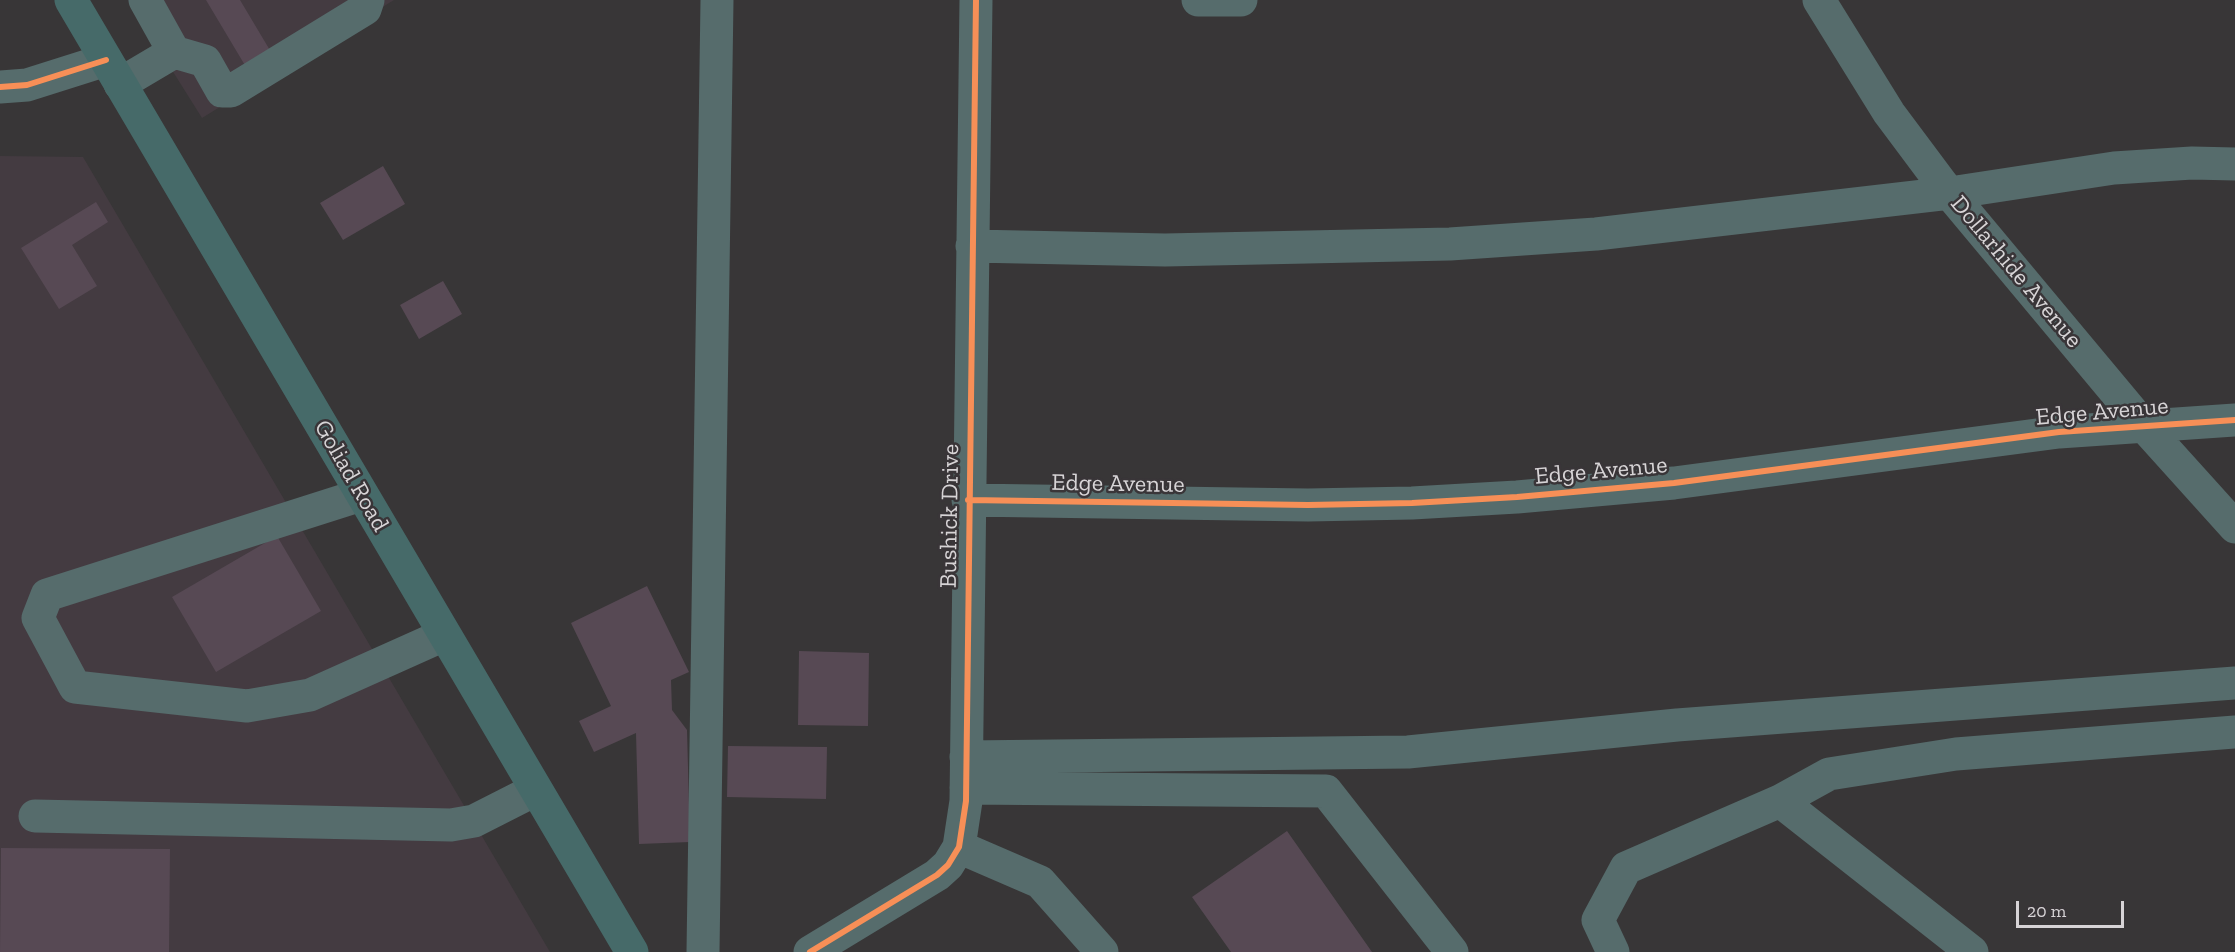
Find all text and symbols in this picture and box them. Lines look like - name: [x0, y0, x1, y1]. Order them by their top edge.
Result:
- street label: Dollarhide Avenue: [1944, 190, 2088, 354]
- street label: Edge Avenue: [2034, 392, 2170, 432]
- street label: Goliad Road: [308, 415, 394, 537]
- street label: Bushick Drive: [934, 444, 966, 588]
- street label: Edge Avenue: [1533, 451, 1669, 491]
- street label: Edge Avenue: [1051, 468, 1185, 500]
- scale bar: [2019, 889, 2127, 927]
- text: 20 m: [2027, 900, 2066, 922]

